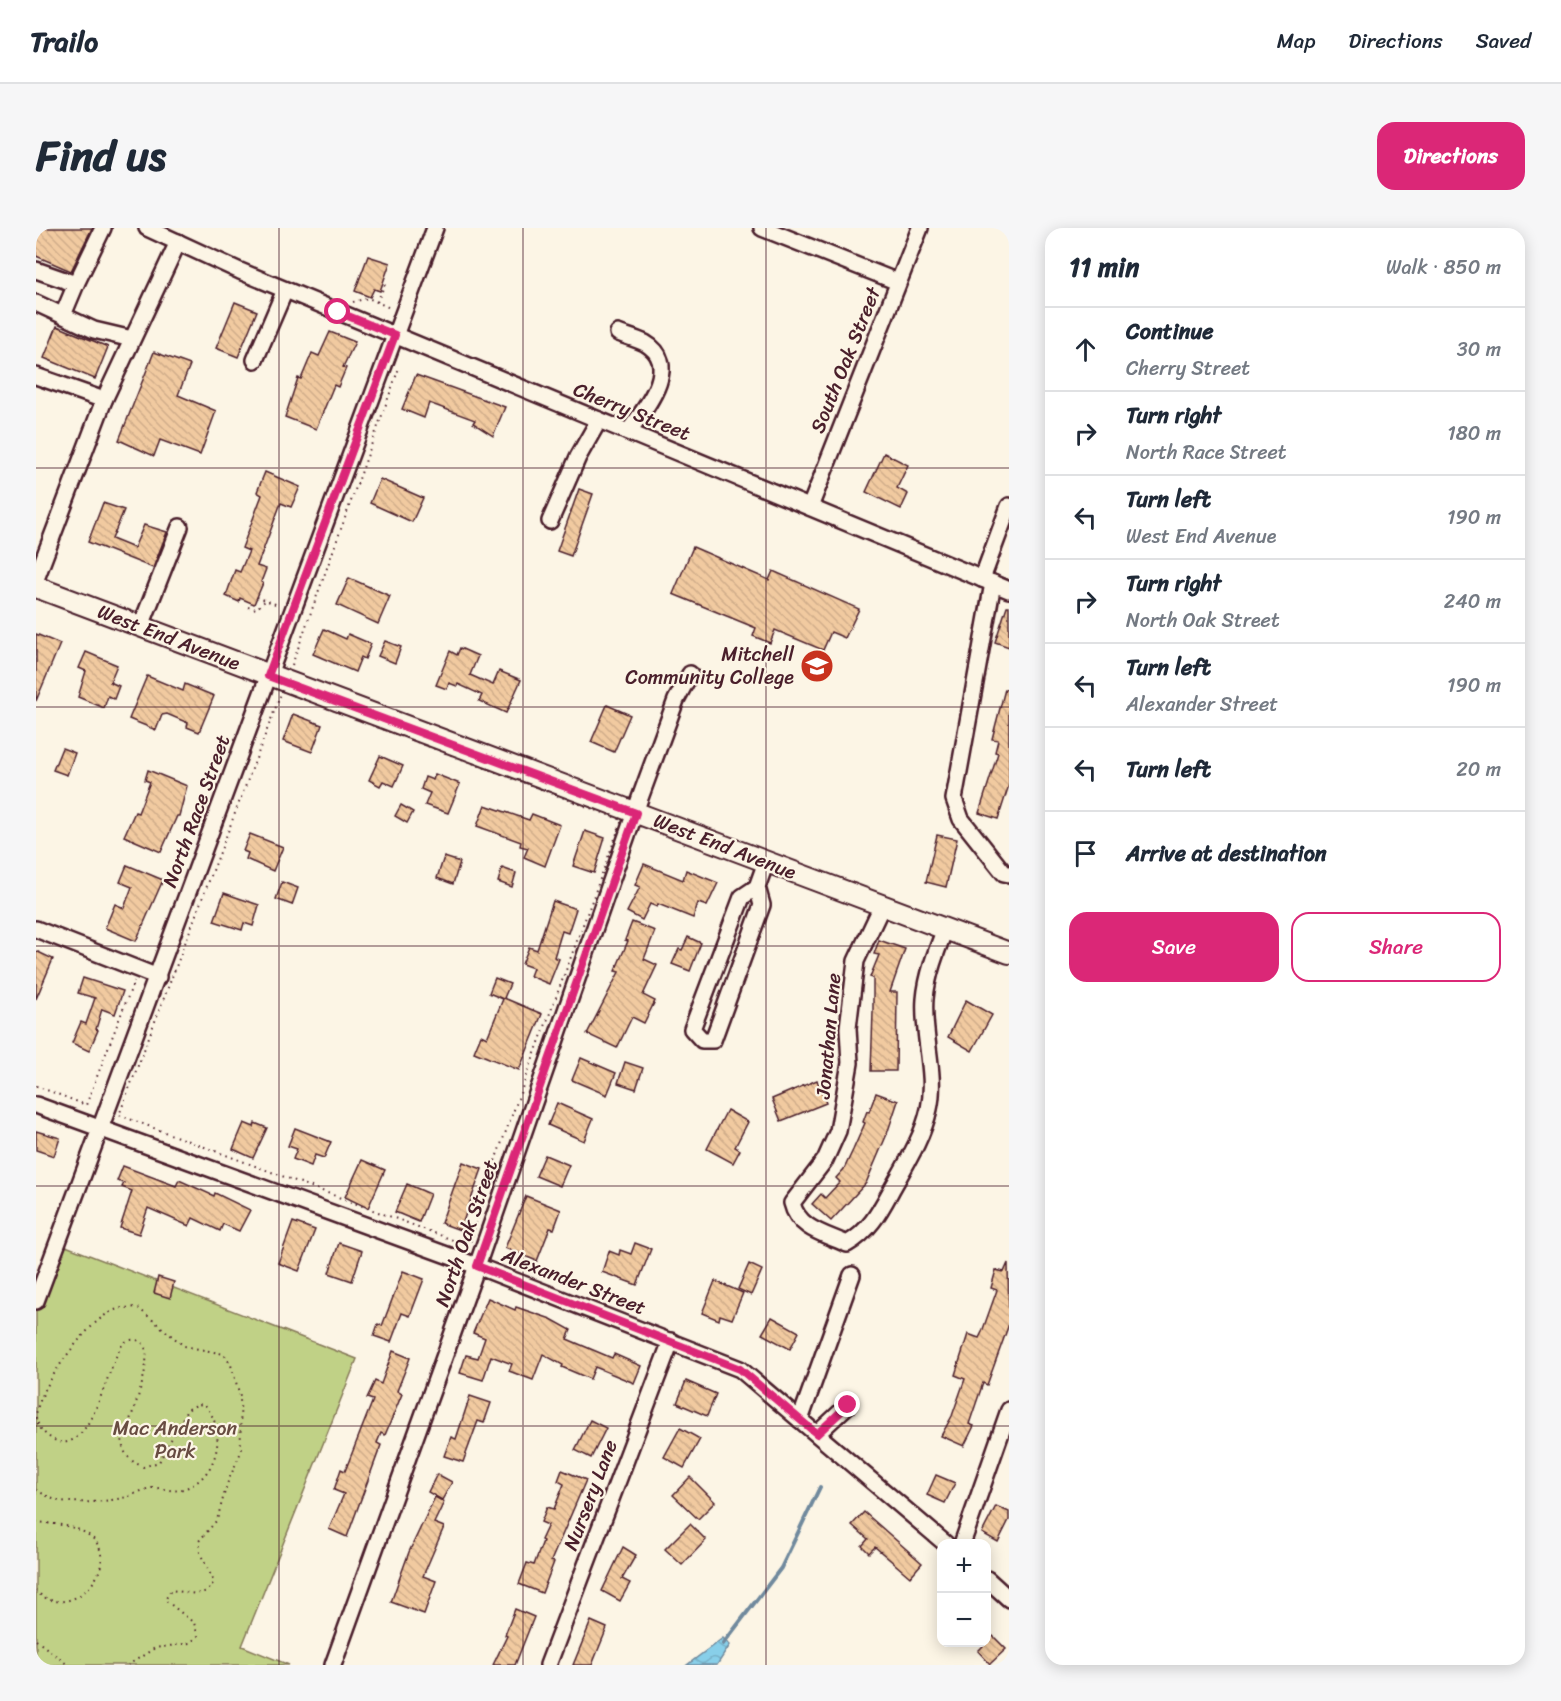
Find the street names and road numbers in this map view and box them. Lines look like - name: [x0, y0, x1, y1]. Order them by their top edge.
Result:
- street label: South Oak Street: [800, 281, 891, 439]
- street label: Cherry Street: [568, 372, 696, 451]
- street label: West End Avenue: [92, 594, 246, 681]
- street label: North Race Street: [153, 730, 240, 893]
- street label: West End Avenue: [648, 803, 802, 890]
- street label: Jonathan Lane: [805, 972, 851, 1101]
- street label: North Oak Street: [425, 1155, 508, 1311]
- street label: Alexander Street: [496, 1238, 651, 1325]
- street label: Nursery Lane: [553, 1435, 628, 1556]

